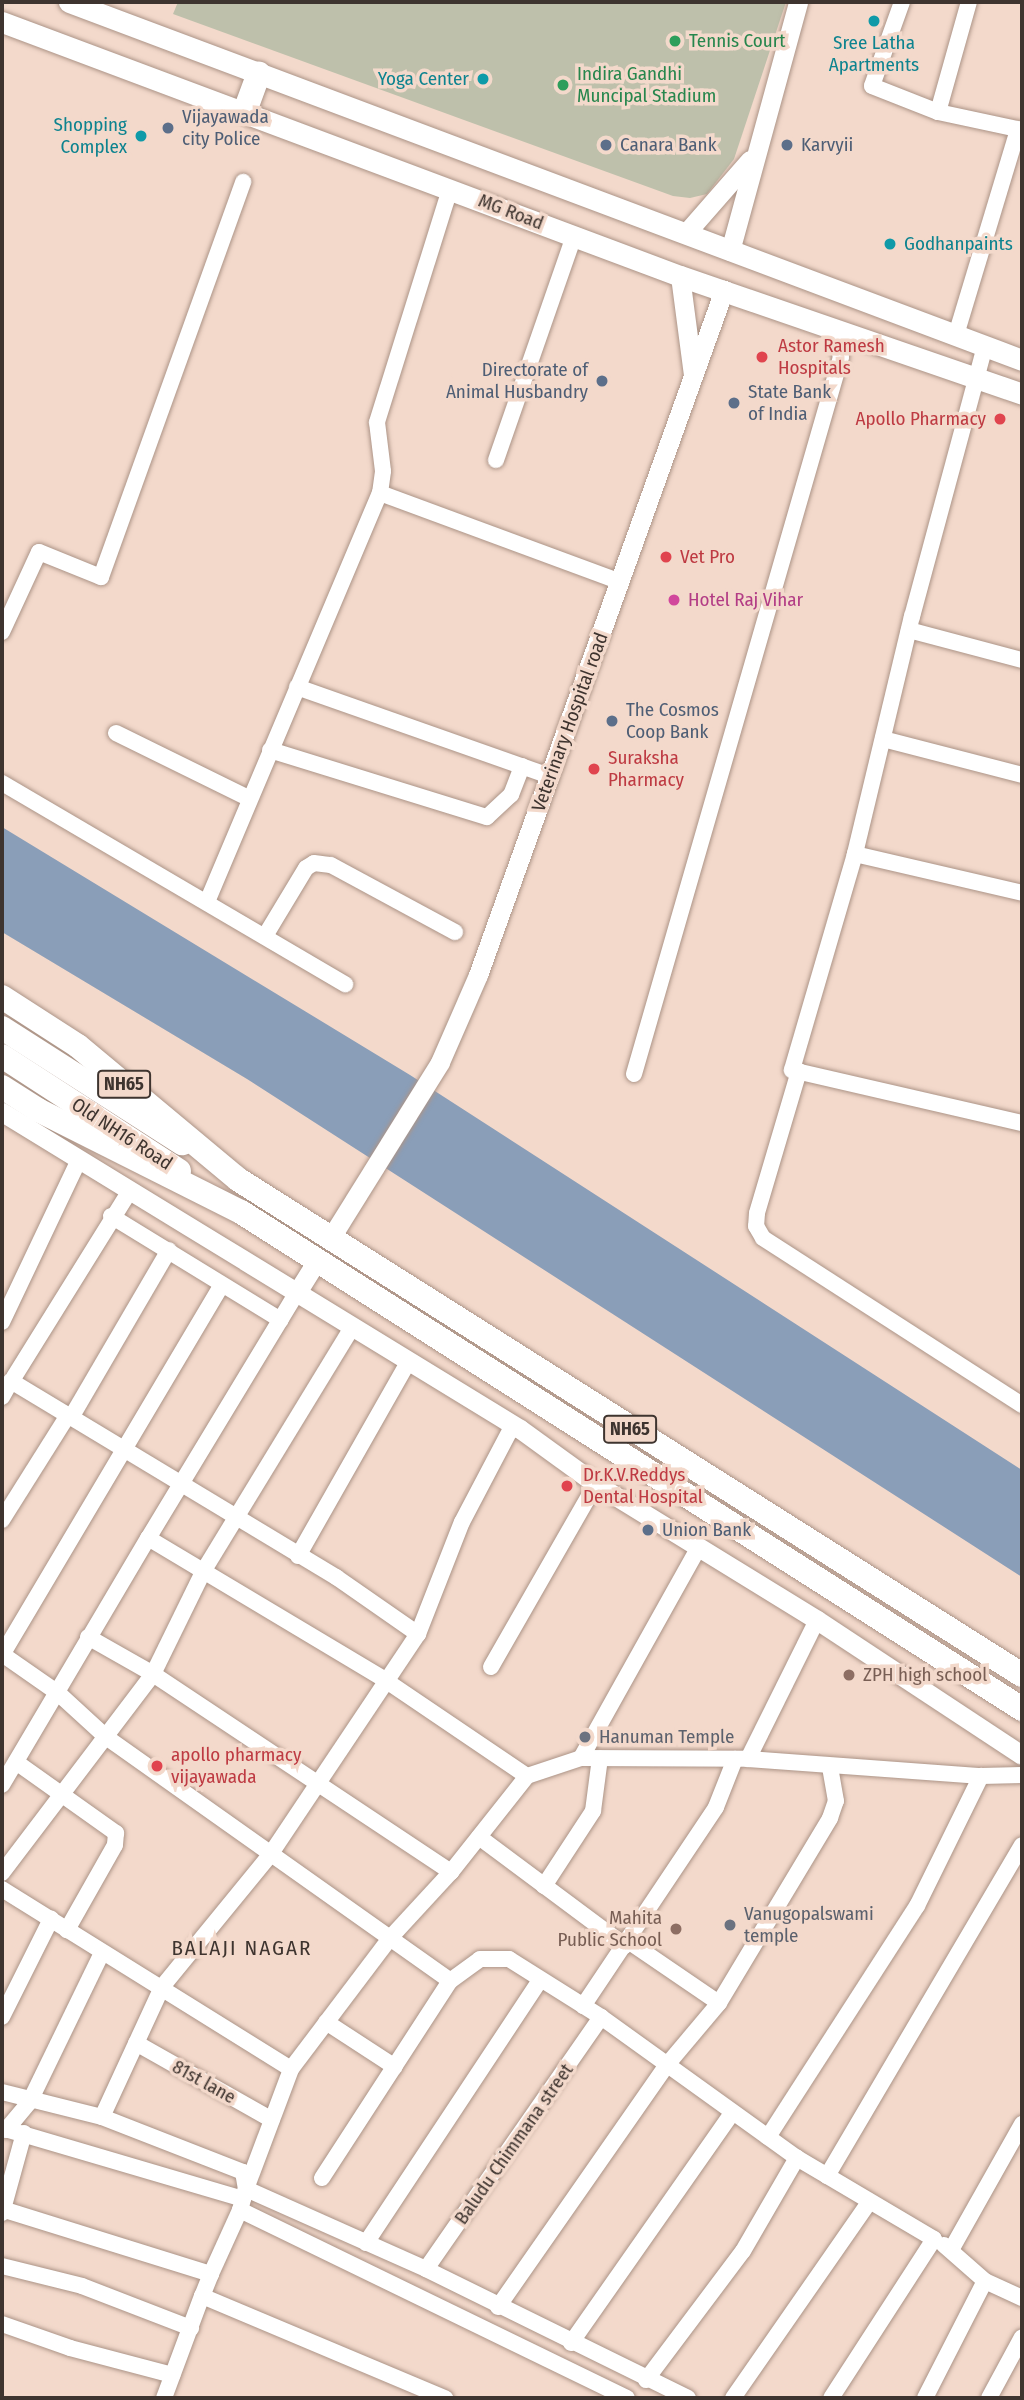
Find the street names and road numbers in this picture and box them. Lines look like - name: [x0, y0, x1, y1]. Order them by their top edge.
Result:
- street label: MG Road: [475, 189, 547, 235]
- street label: Veterinary Hospital road: [527, 629, 613, 815]
- road number: NH65: [96, 1070, 152, 1098]
- street label: Old NH16 Road: [67, 1093, 177, 1175]
- road number: NH65: [602, 1414, 658, 1444]
- street label: 81st lane: [168, 2055, 240, 2109]
- street label: Baludu Chimmana street: [450, 2059, 578, 2229]

